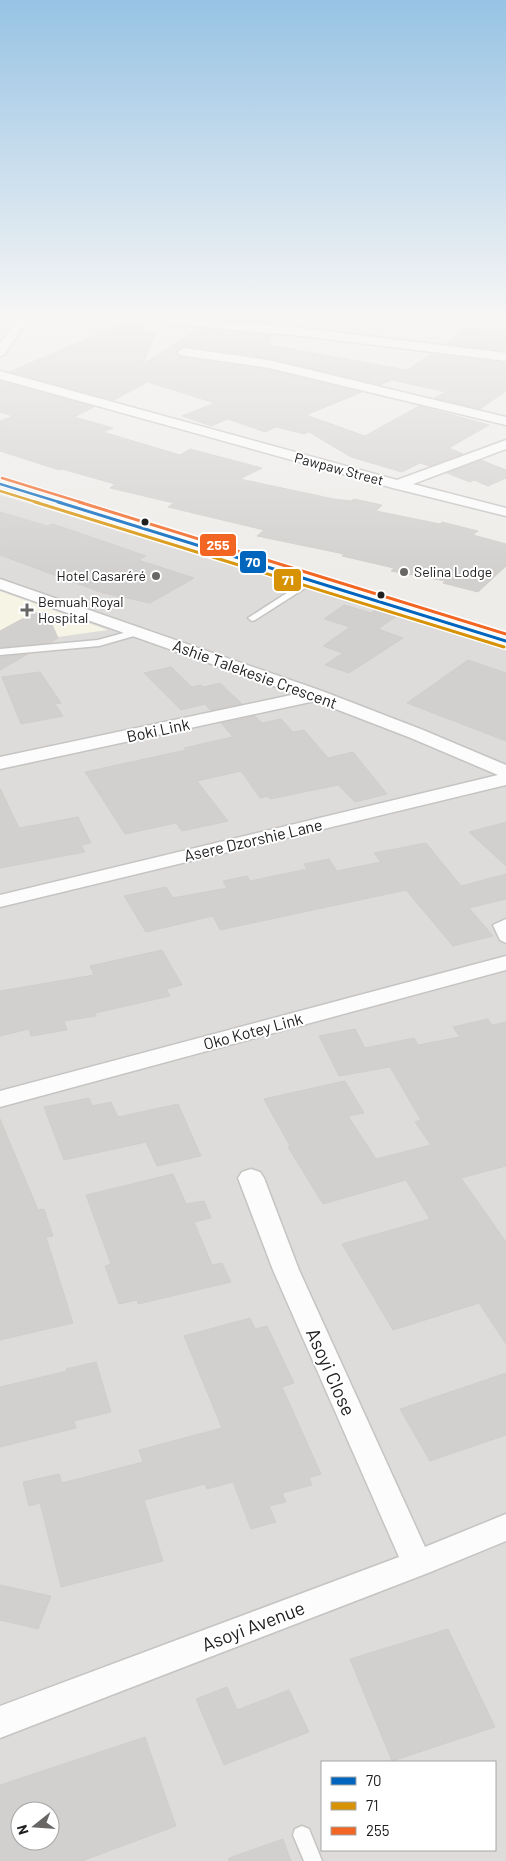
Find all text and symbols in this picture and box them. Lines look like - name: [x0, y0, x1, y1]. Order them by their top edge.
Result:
- street label: Pawpaw Street: [293, 448, 385, 489]
- unlabelled marker: [140, 517, 150, 527]
- line badge: 255: [199, 533, 237, 557]
- text: 255: [207, 536, 230, 553]
- line badge: 70: [239, 550, 267, 574]
- text: 70: [246, 553, 260, 570]
- place label: Selina Lodge: [414, 563, 492, 580]
- marker: Selina Lodge: [398, 566, 410, 578]
- place label: Hotel Casaréré: [57, 567, 146, 584]
- line badge: 71: [273, 568, 302, 592]
- marker: Hotel Casaréré: [150, 570, 162, 582]
- text: 71: [282, 571, 294, 588]
- unlabelled marker: [376, 590, 386, 600]
- place label: Bemuah Royal Hospital: [38, 593, 123, 626]
- marker: Bemuah Royal Hospital: [20, 603, 34, 617]
- street label: Ashie Talekesie Crescent: [170, 635, 340, 712]
- street label: Boki Link: [125, 714, 191, 745]
- street label: Asere Dzorshie Lane: [182, 814, 324, 865]
- street label: Oko Kotey Link: [201, 1008, 305, 1053]
- street label: Asoyi Close: [302, 1324, 361, 1419]
- street label: Asoyi Avenue: [198, 1595, 308, 1656]
- legend: [321, 1761, 496, 1851]
- text: 70: [366, 1771, 382, 1789]
- text: 71: [366, 1796, 378, 1814]
- north arrow: [10, 1801, 60, 1851]
- text: 255: [366, 1821, 389, 1839]
- text: N: [13, 1823, 32, 1837]

